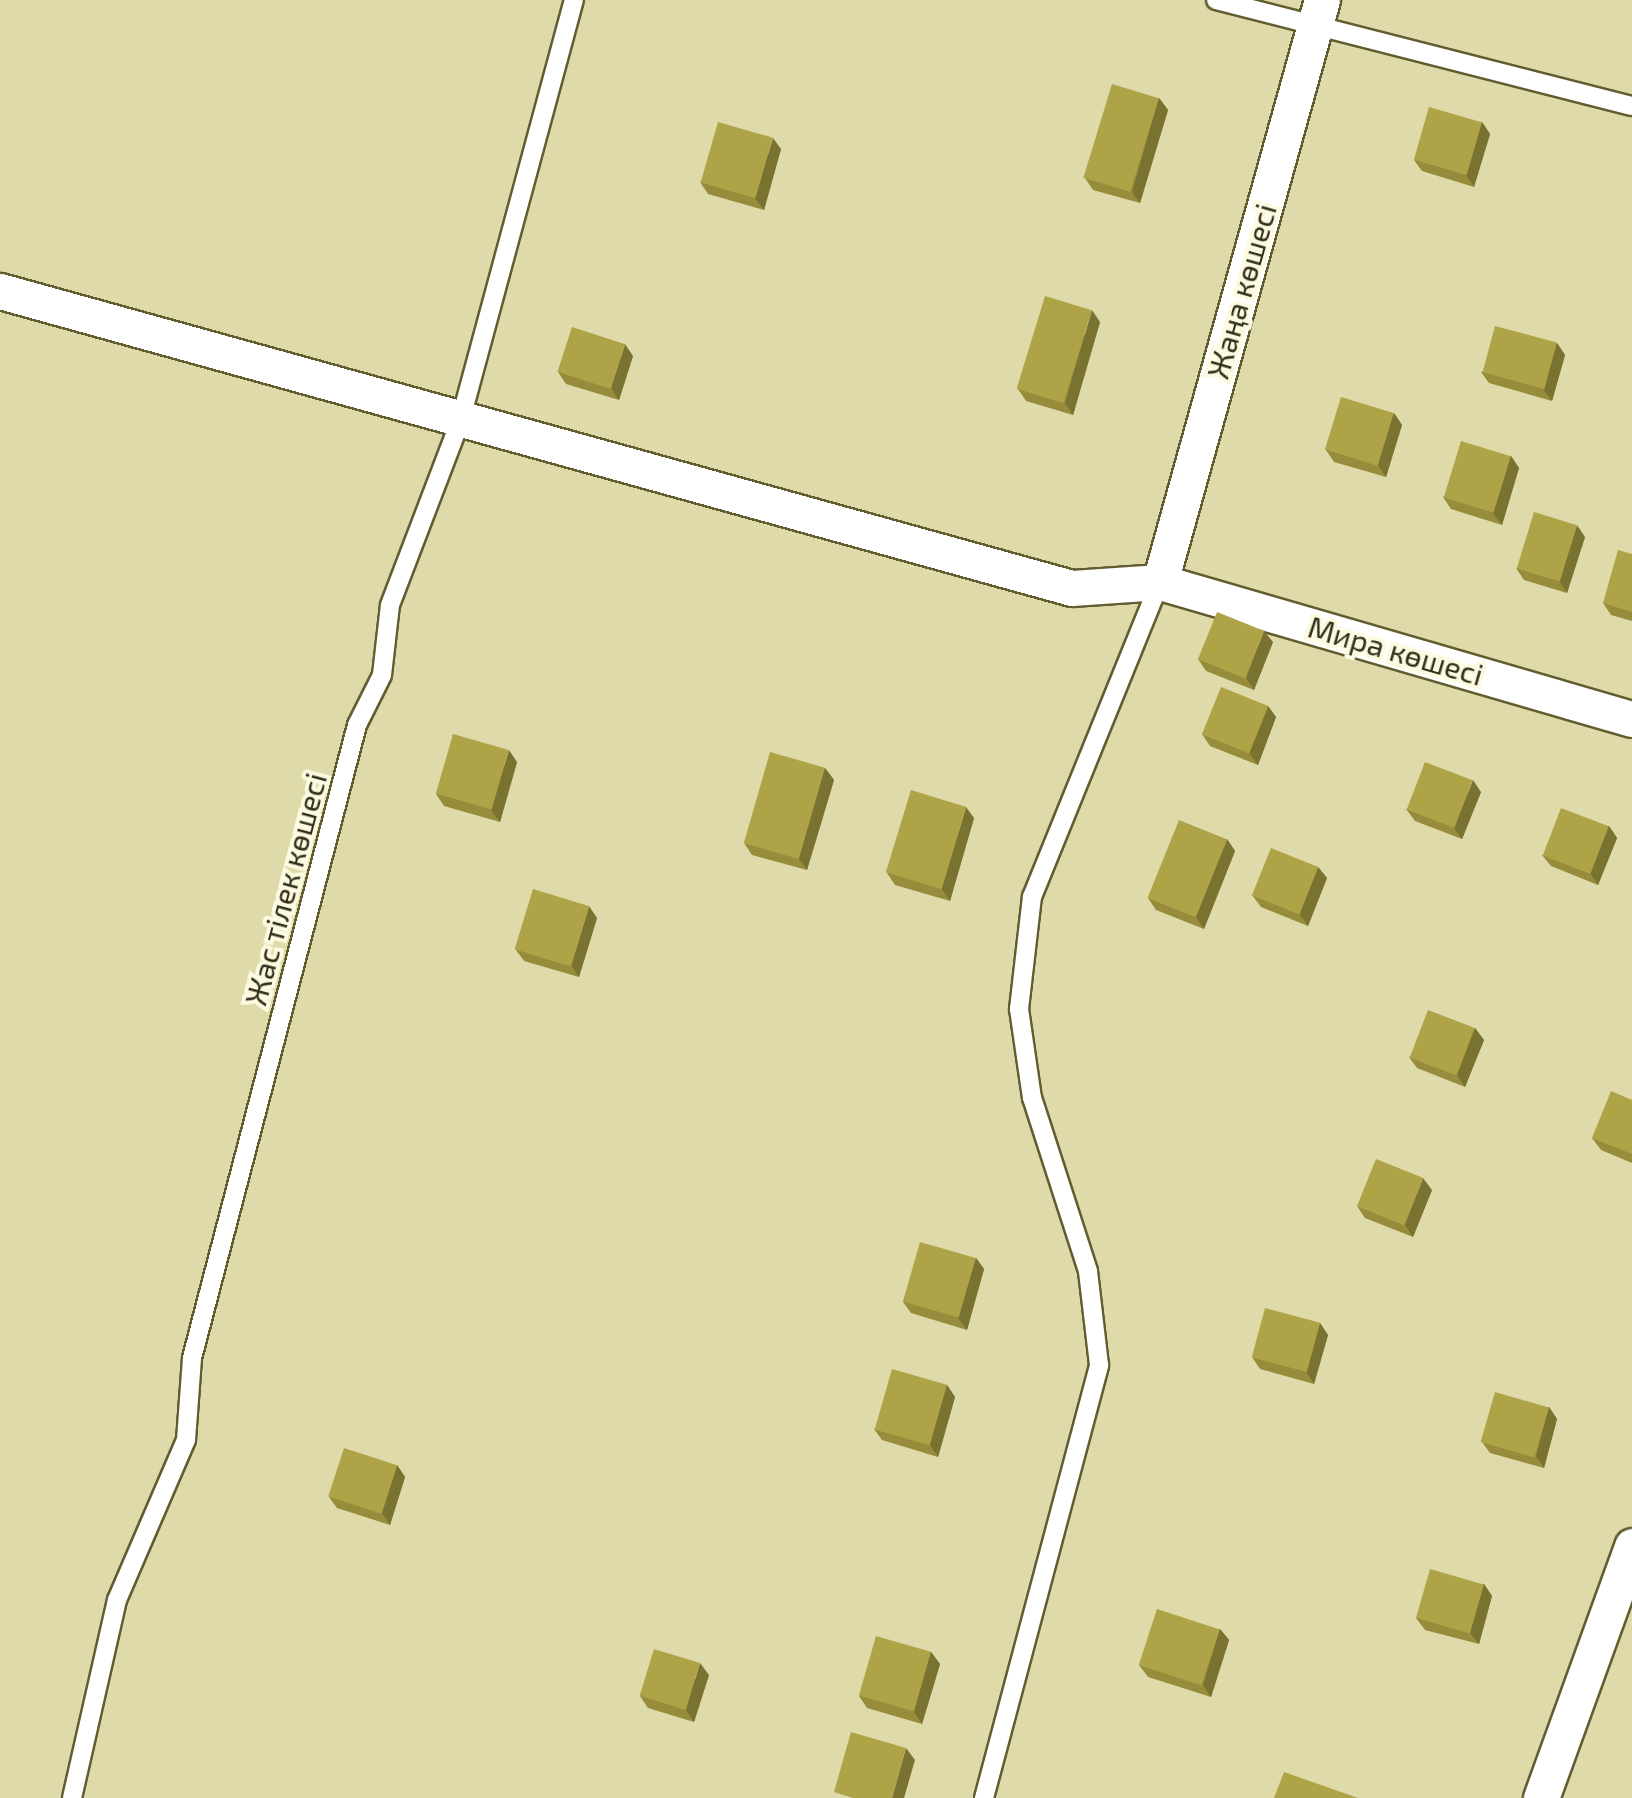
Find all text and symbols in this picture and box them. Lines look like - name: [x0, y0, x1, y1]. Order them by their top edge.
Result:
- street label: Жаңа көшесі: [1199, 199, 1283, 383]
- street label: Мира көшесі: [1304, 608, 1488, 692]
- street label: Жас тілек көшесі: [237, 769, 333, 1009]

